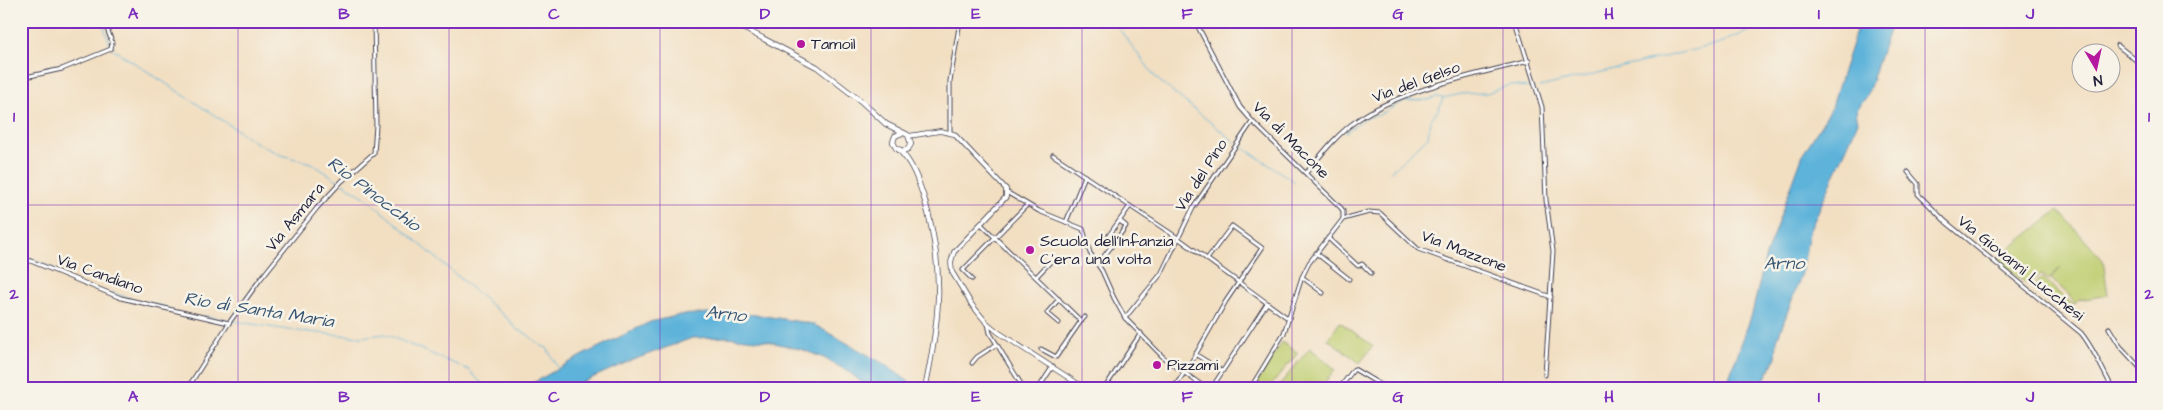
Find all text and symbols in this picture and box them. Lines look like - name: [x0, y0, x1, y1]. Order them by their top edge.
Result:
- text: A: [128, 3, 139, 25]
- text: B: [338, 3, 350, 25]
- text: C: [548, 3, 560, 25]
- text: D: [760, 3, 771, 25]
- text: E: [971, 3, 981, 25]
- text: F: [1181, 3, 1193, 25]
- text: G: [1392, 3, 1404, 25]
- text: H: [1604, 3, 1614, 25]
- text: I: [1818, 3, 1820, 25]
- text: J: [2025, 3, 2035, 25]
- place label: Tamoil: [811, 33, 856, 55]
- marker: Tamoil: [795, 38, 807, 50]
- north arrow: [2070, 42, 2120, 92]
- street label: Via del Gelso: [1369, 56, 1463, 108]
- text: N: [2092, 69, 2104, 90]
- street label: Via di Macone: [1247, 96, 1335, 184]
- text: 1: [13, 106, 16, 128]
- text: 1: [2148, 106, 2151, 128]
- street label: Via del Pino: [1169, 134, 1233, 216]
- water label: Rio Pinocchio: [322, 151, 427, 238]
- street label: Via Asmara: [260, 178, 330, 256]
- street label: Via Giovanni Lucchesi: [1953, 210, 2089, 326]
- street label: Via Mazzone: [1418, 225, 1510, 277]
- place label: Scuola dell'Infanzia C'era una volta: [1040, 230, 1174, 270]
- marker: Scuola dell'Infanzia C'era una volta: [1024, 244, 1036, 256]
- street label: Via Candiano: [54, 248, 146, 300]
- water label: Arno: [1764, 251, 1806, 276]
- text: 2: [8, 283, 19, 305]
- text: 2: [2143, 283, 2154, 305]
- water label: Rio di Santa Maria: [182, 286, 336, 334]
- water label: Arno: [705, 299, 749, 329]
- place label: Pizzami: [1167, 354, 1219, 376]
- marker: Pizzami: [1151, 359, 1163, 371]
- text: A: [128, 386, 139, 408]
- text: B: [338, 386, 350, 408]
- text: C: [548, 386, 560, 408]
- text: D: [760, 386, 771, 408]
- text: E: [971, 386, 981, 408]
- text: F: [1181, 386, 1193, 408]
- text: G: [1392, 386, 1404, 408]
- text: H: [1604, 386, 1614, 408]
- text: I: [1818, 386, 1820, 408]
- text: J: [2025, 386, 2035, 408]

